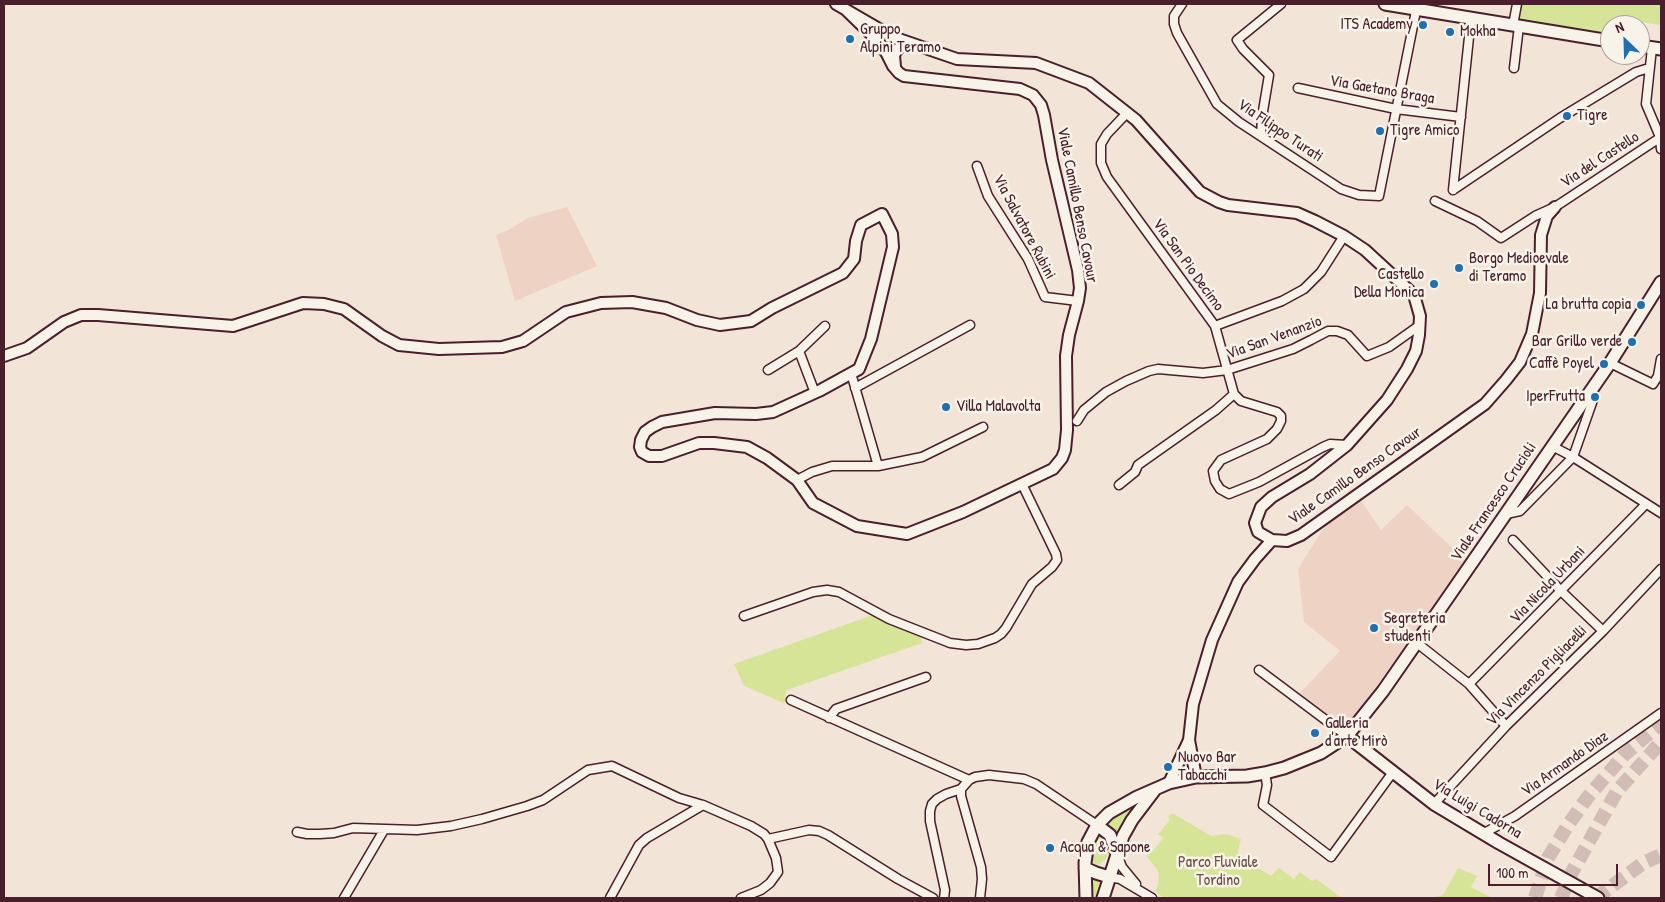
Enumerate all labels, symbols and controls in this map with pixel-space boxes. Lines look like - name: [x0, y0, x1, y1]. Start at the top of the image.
- place label: ITS Academy: [1340, 15, 1413, 35]
- north arrow: [1600, 15, 1650, 65]
- text: N: [1612, 17, 1626, 37]
- marker: ITS Academy: [1417, 19, 1429, 31]
- place label: Gruppo Alpini Teramo: [860, 20, 941, 58]
- place label: Mokha: [1460, 22, 1496, 42]
- marker: Mokha: [1444, 26, 1456, 38]
- marker: Gruppo Alpini Teramo: [844, 33, 856, 45]
- street label: Via Gaetano Braga: [1328, 71, 1436, 109]
- street label: Via Filippo Turati: [1234, 95, 1326, 167]
- place label: Tigre: [1577, 106, 1608, 126]
- marker: Tigre: [1561, 110, 1573, 122]
- place label: Tigre Amico: [1390, 121, 1459, 141]
- marker: Tigre Amico: [1374, 125, 1386, 137]
- street label: Viale Camillo Benso Cavour: [1052, 126, 1102, 284]
- street label: Via del Castello: [1557, 128, 1643, 192]
- street label: Via Salvatore Rubini: [988, 171, 1060, 283]
- street label: Via San Pio Decimo: [1148, 215, 1228, 315]
- place label: Borgo Medioevale di Teramo: [1469, 249, 1569, 287]
- marker: Borgo Medioevale di Teramo: [1453, 262, 1465, 274]
- place label: Castello Della Monica: [1354, 265, 1424, 303]
- marker: Castello Della Monica: [1428, 278, 1440, 290]
- place label: La brutta copia: [1546, 295, 1631, 315]
- marker: La brutta copia: [1635, 299, 1647, 311]
- street label: Via San Venanzio: [1224, 312, 1324, 364]
- place label: Bar Grillo verde: [1532, 332, 1622, 352]
- marker: Bar Grillo verde: [1626, 336, 1638, 348]
- place label: Caffè Poyel: [1529, 354, 1594, 374]
- marker: Caffè Poyel: [1598, 358, 1610, 370]
- place label: IperFrutta: [1526, 387, 1585, 407]
- marker: IperFrutta: [1589, 391, 1601, 403]
- place label: Villa Malavolta: [956, 397, 1041, 417]
- marker: Villa Malavolta: [940, 401, 952, 413]
- street label: Viale Camillo Benso Cavour: [1285, 423, 1425, 529]
- street label: Viale Francesco Crucioli: [1447, 439, 1541, 565]
- street label: Via Nicola Urbani: [1506, 542, 1590, 628]
- place label: Segreteria studenti: [1384, 609, 1445, 647]
- marker: Segreteria studenti: [1368, 622, 1380, 634]
- street label: Via Vincenzo Pigliacelli: [1483, 622, 1591, 730]
- place label: Galleria d'arte Mirò: [1325, 714, 1388, 752]
- marker: Galleria d'arte Mirò: [1309, 727, 1321, 739]
- street label: Via Armando Diaz: [1518, 727, 1612, 801]
- place label: Nuovo Bar Tabacchi: [1178, 748, 1236, 786]
- marker: Nuovo Bar Tabacchi: [1162, 761, 1174, 773]
- street label: Via Luigi Cadorna: [1429, 775, 1525, 843]
- place label: Acqua & Sapone: [1060, 838, 1150, 858]
- marker: Acqua & Sapone: [1044, 842, 1056, 854]
- park label: Parco Fluviale Tordino: [1178, 853, 1258, 891]
- scale bar: [1490, 854, 1620, 886]
- text: 100 m: [1496, 862, 1529, 883]

